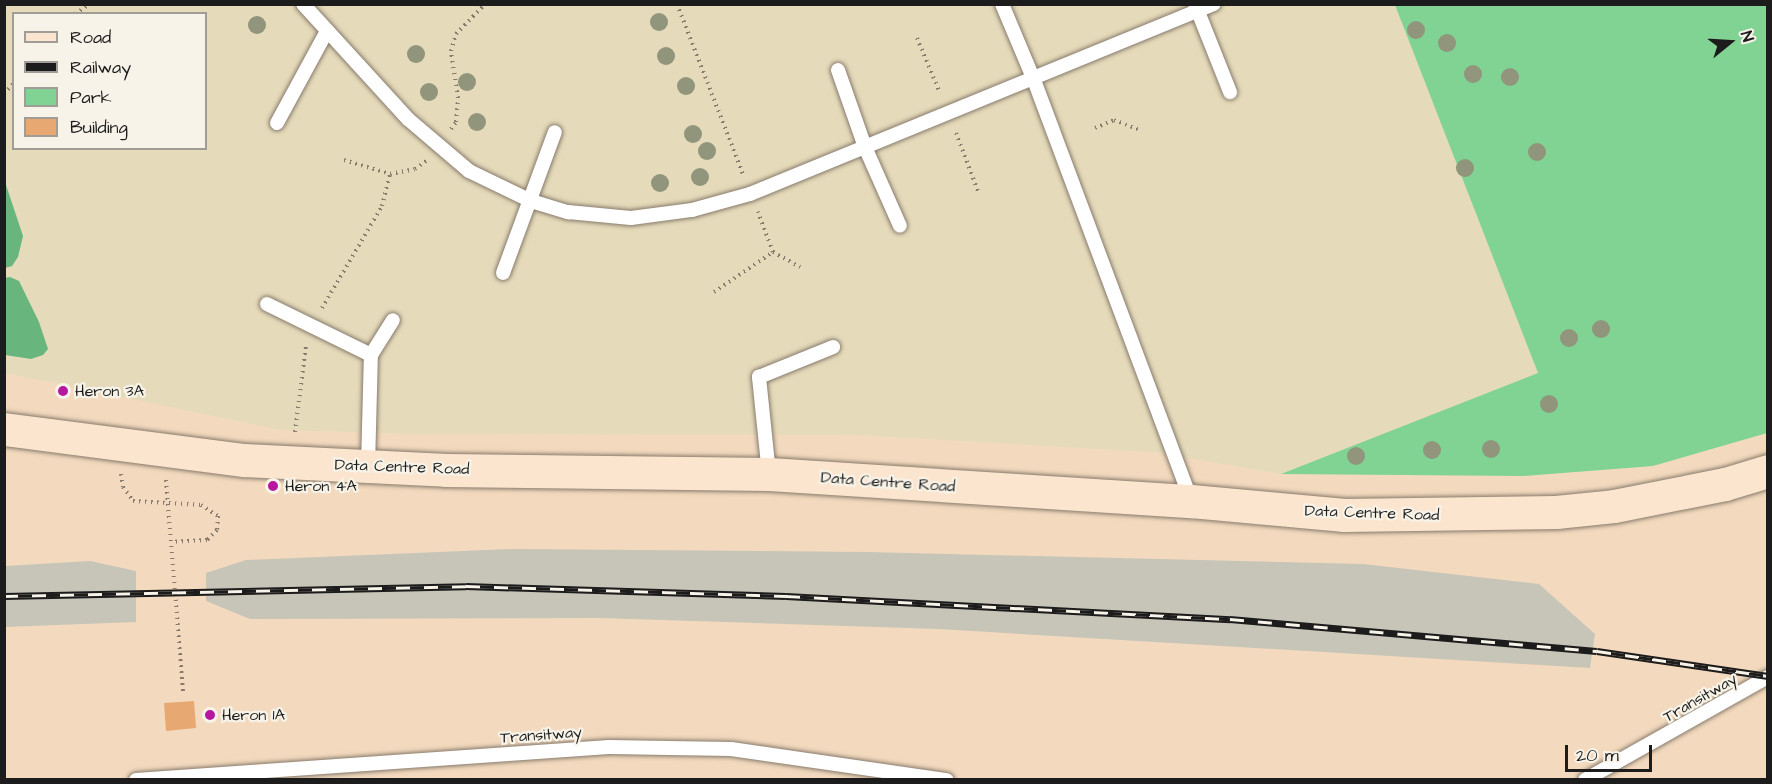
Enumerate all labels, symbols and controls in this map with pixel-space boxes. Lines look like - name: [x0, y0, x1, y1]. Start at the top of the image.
- legend: [12, 12, 207, 150]
- north arrow: [1700, 12, 1760, 72]
- text: Road: [70, 25, 111, 50]
- text: N: [1735, 28, 1759, 45]
- text: Railway: [70, 55, 131, 80]
- text: Park: [70, 85, 112, 110]
- text: Building: [70, 115, 128, 140]
- place label: Heron 3A: [75, 381, 144, 401]
- marker: Heron 3A: [56, 384, 70, 398]
- street label: Data Centre Road: [334, 455, 470, 479]
- street label: Data Centre Road: [820, 468, 956, 496]
- place label: Heron 4A: [285, 476, 357, 496]
- marker: Heron 4A: [266, 479, 280, 493]
- street label: Data Centre Road: [1304, 501, 1440, 525]
- street label: Transitway: [1660, 669, 1740, 727]
- place label: Heron 1A: [222, 705, 285, 725]
- marker: Heron 1A: [203, 708, 217, 722]
- street label: Transitway: [500, 723, 582, 747]
- scale bar: [1568, 733, 1655, 771]
- text: 20 m: [1576, 743, 1619, 768]

